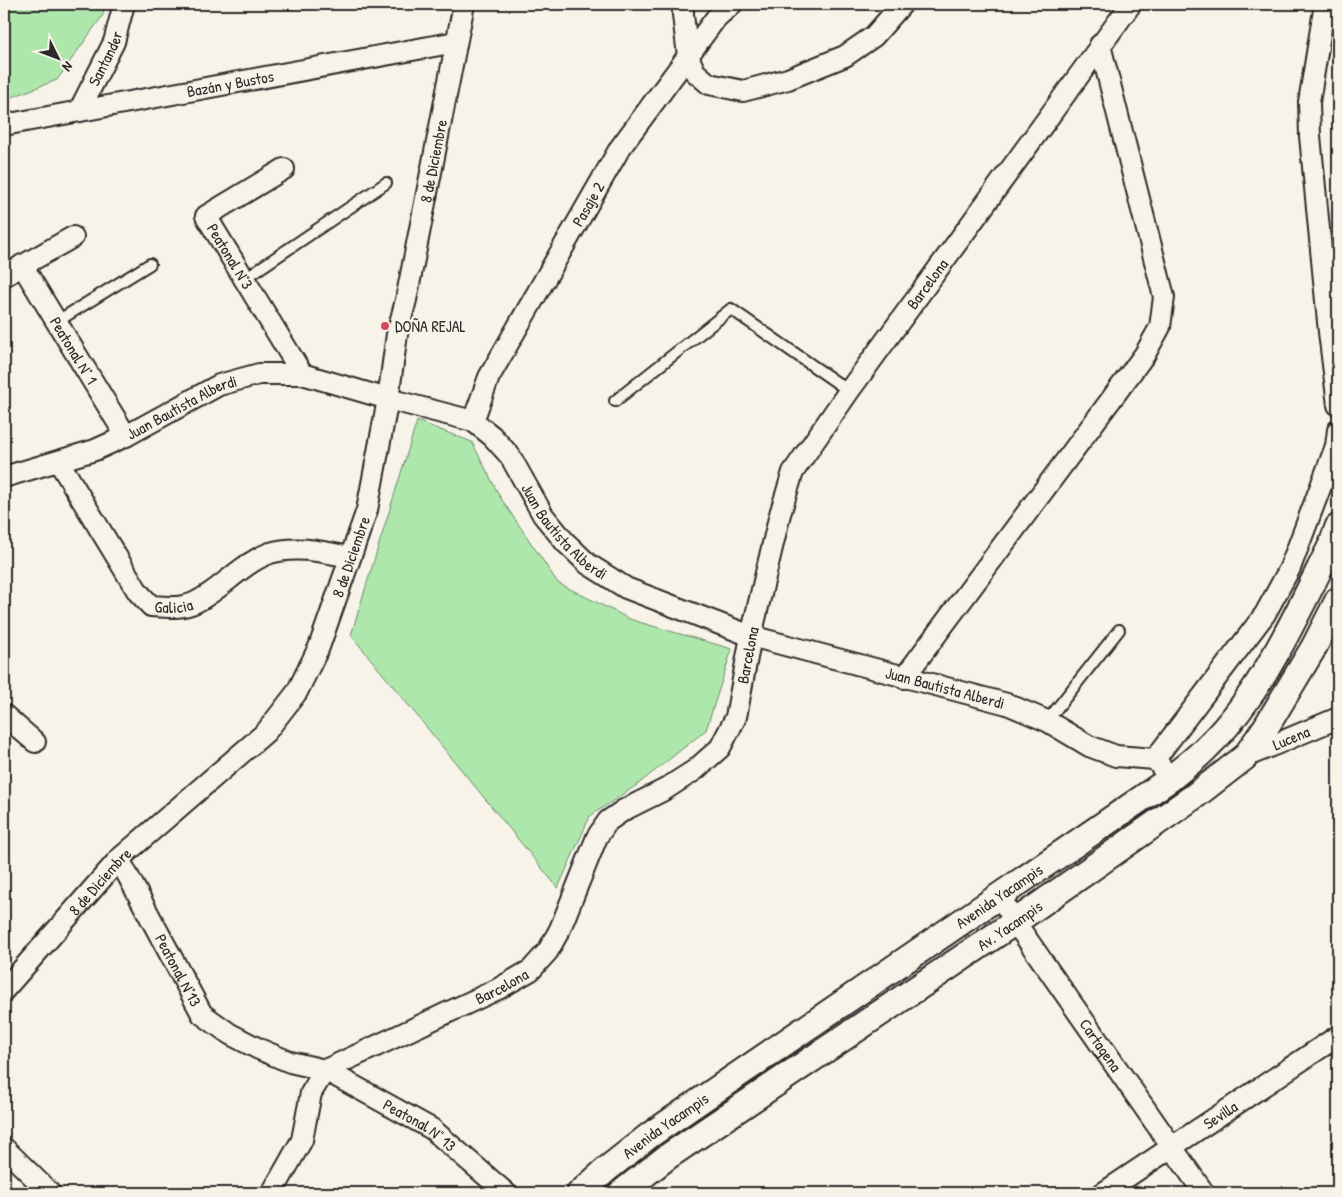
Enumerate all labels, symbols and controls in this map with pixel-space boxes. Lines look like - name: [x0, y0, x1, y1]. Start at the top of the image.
- street label: Santander: [83, 29, 127, 90]
- north arrow: [32, 32, 82, 82]
- text: N: [58, 58, 78, 77]
- street label: Bazán y Bustos: [185, 65, 275, 102]
- street label: 8 de Diciembre: [414, 117, 452, 204]
- street label: Pasaje 2: [566, 177, 610, 230]
- street label: Peatonal N°3: [202, 219, 259, 293]
- street label: Barcelona: [901, 254, 953, 313]
- street label: Peatonal N° 1: [45, 312, 103, 389]
- place label: DOÑA REJAL: [395, 315, 466, 337]
- marker: DOÑA REJAL: [379, 320, 391, 332]
- street label: Juan Bautista Alberdi: [122, 370, 239, 445]
- street label: Juan Bautista Alberdi: [516, 479, 612, 584]
- street label: 8 de Diciembre: [326, 513, 375, 600]
- street label: Galicia: [154, 593, 196, 618]
- street label: Barcelona: [731, 625, 764, 685]
- street label: Juan Bautista Alberdi: [883, 661, 1007, 714]
- street label: Lucena: [1269, 720, 1313, 755]
- street label: 8 de Diciembre: [64, 842, 136, 920]
- street label: Avenida Yacampis: [951, 858, 1047, 934]
- street label: Av. Yacampis: [973, 895, 1047, 956]
- street label: Peatonal N°13: [150, 930, 207, 1010]
- street label: Barcelona: [471, 963, 532, 1009]
- street label: Cartagena: [1075, 1014, 1127, 1076]
- street label: Avenida Yacampis: [618, 1087, 713, 1164]
- street label: Peatonal N° 13: [379, 1093, 461, 1156]
- street label: Sevilla: [1199, 1095, 1242, 1134]

